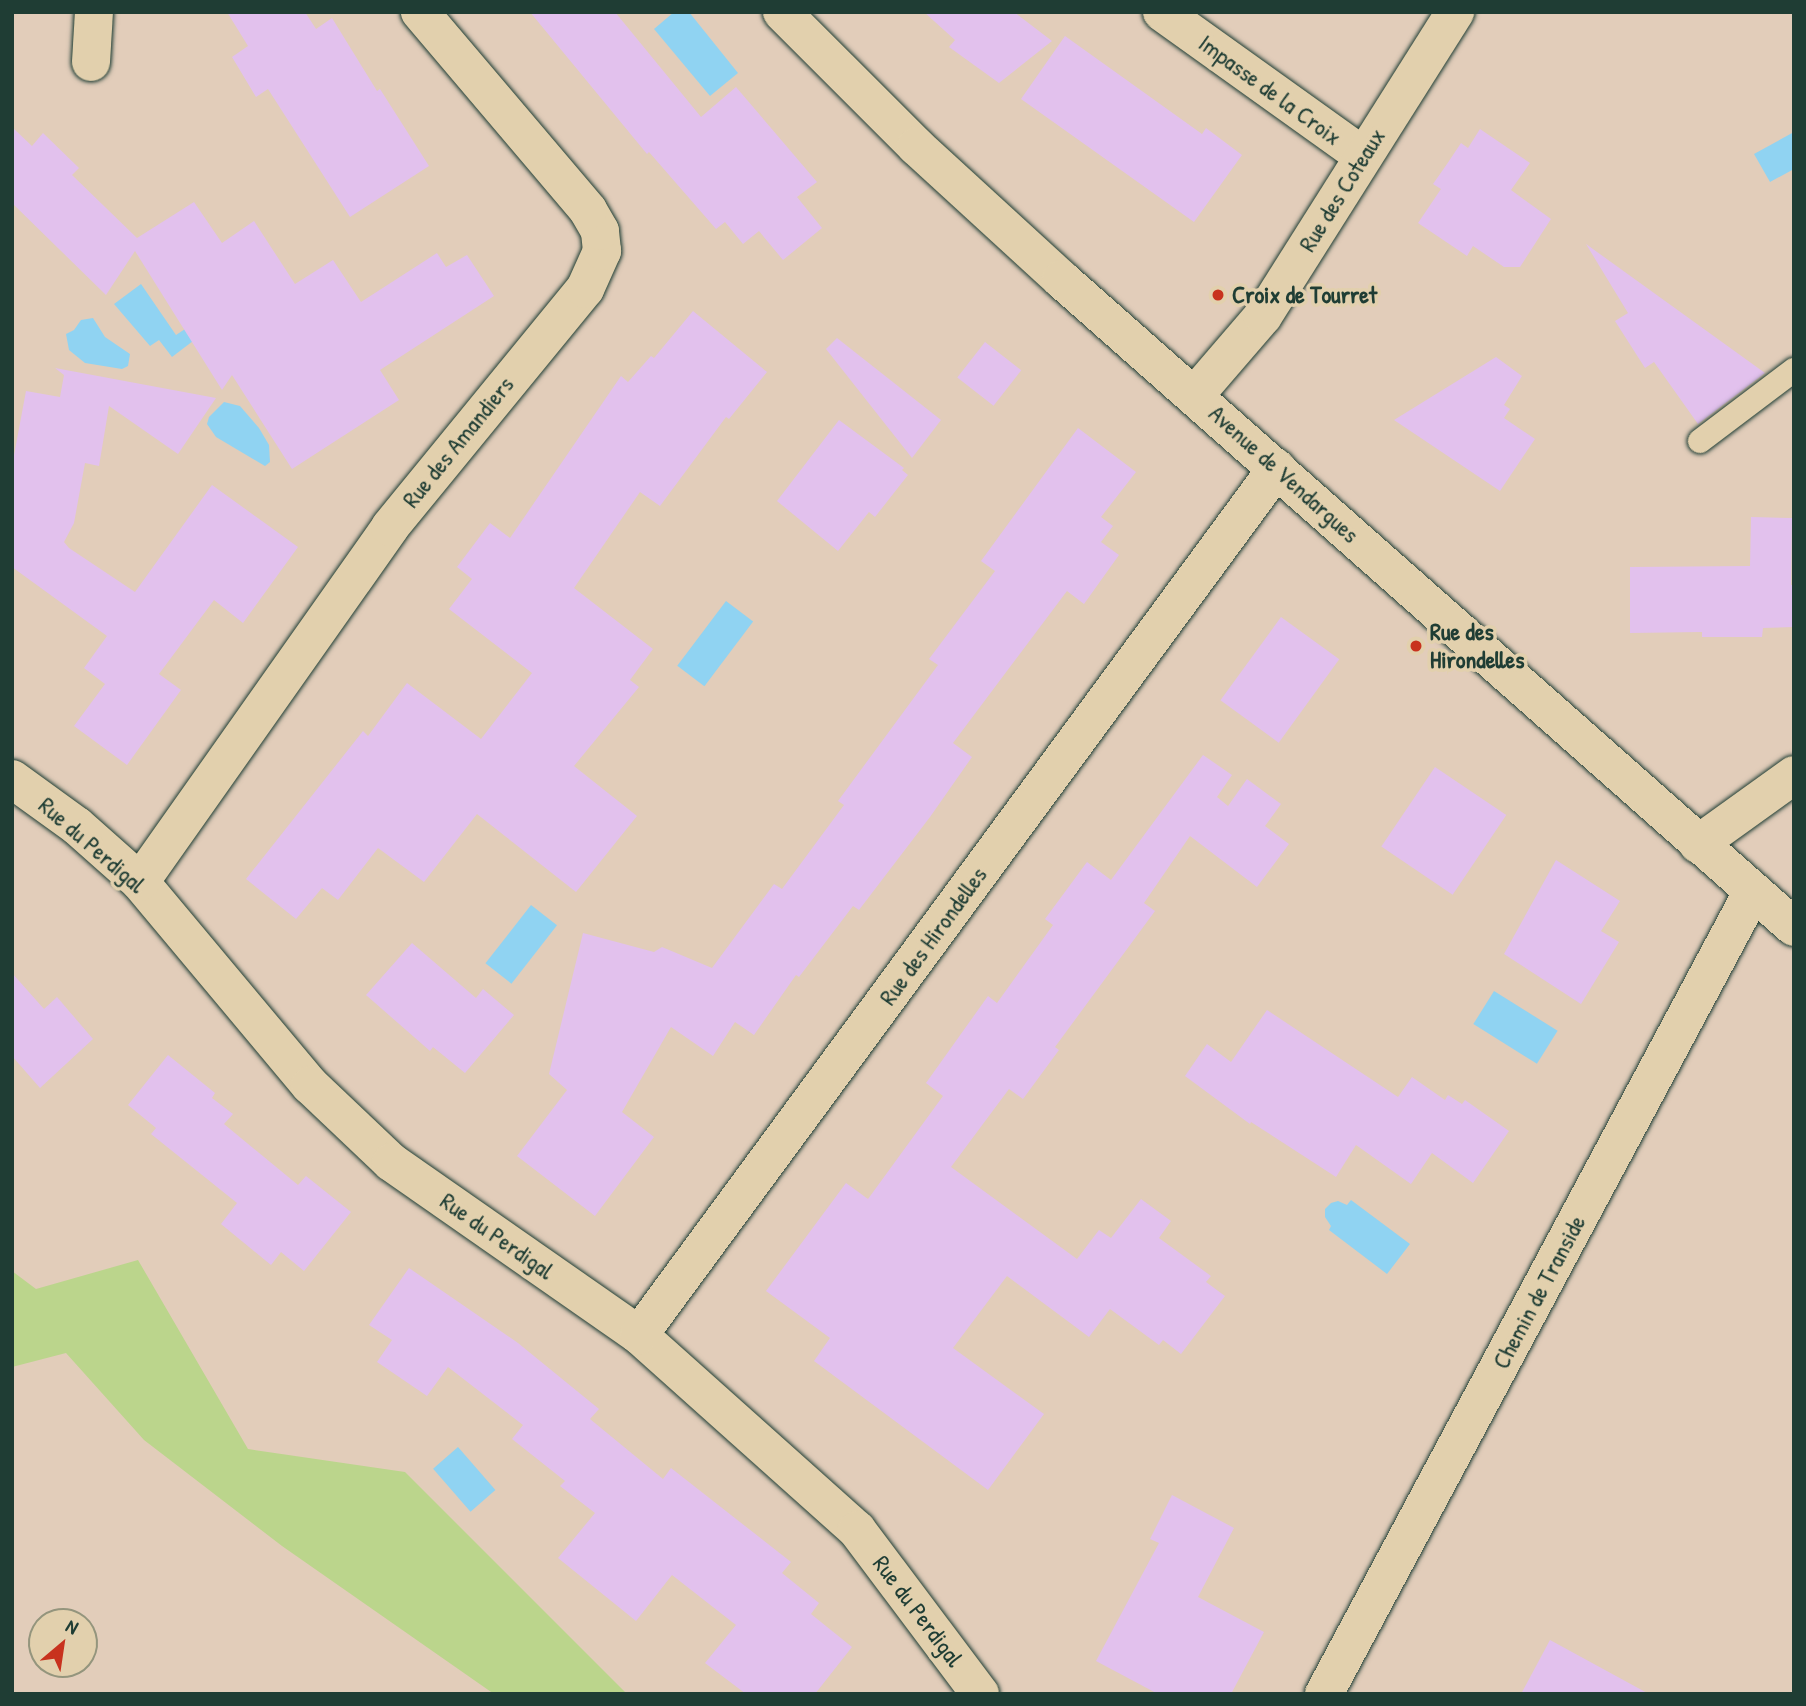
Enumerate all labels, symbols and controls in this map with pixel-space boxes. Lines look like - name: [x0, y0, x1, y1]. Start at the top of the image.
- street label: Impasse de la Croix: [1193, 29, 1347, 151]
- street label: Rue des Coteaux: [1293, 123, 1391, 257]
- place label: Croix de Tourret: [1232, 281, 1377, 309]
- marker: Croix de Tourret: [1210, 287, 1226, 303]
- street label: Rue des Amandiers: [396, 371, 520, 513]
- street label: Avenue de Vendargues: [1203, 399, 1365, 549]
- place label: Rue des Hirondelles: [1430, 618, 1524, 674]
- marker: Rue des Hirondelles: [1408, 638, 1424, 654]
- street label: Rue du Perdigal: [33, 791, 151, 899]
- street label: Rue des Hirondelles: [873, 861, 993, 1011]
- street label: Rue du Perdigal: [435, 1186, 559, 1286]
- street label: Chemin de Transide: [1486, 1210, 1592, 1374]
- street label: Rue du Perdigal: [867, 1550, 969, 1672]
- north arrow: [28, 1608, 98, 1678]
- text: N: [61, 1613, 83, 1640]

